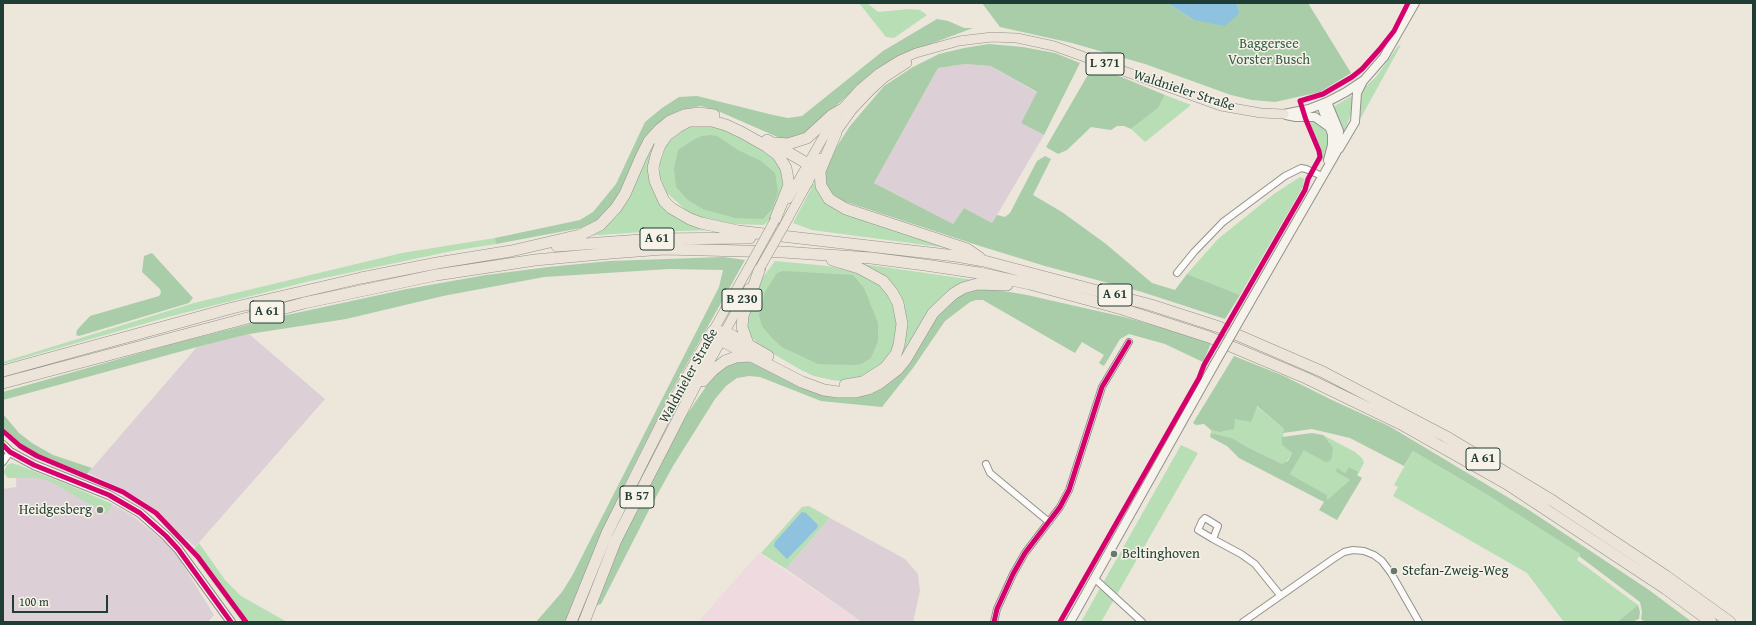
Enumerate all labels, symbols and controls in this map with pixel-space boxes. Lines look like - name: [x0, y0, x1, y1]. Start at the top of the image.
- park label: Baggersee Vorster Busch: [1228, 36, 1310, 68]
- road number: L 371: [1086, 53, 1124, 75]
- street label: Waldnieler Straße: [1131, 67, 1237, 115]
- road number: A 61: [640, 228, 674, 250]
- road number: A 61: [1098, 284, 1132, 306]
- road number: B 230: [722, 289, 762, 311]
- road number: A 61: [250, 301, 284, 323]
- street label: Waldnieler Straße: [656, 326, 722, 426]
- road number: A 61: [1466, 448, 1500, 470]
- road number: B 57: [620, 486, 654, 508]
- place label: Heidgesberg: [19, 502, 92, 518]
- marker: Heidgesberg: [95, 505, 105, 515]
- place label: Beltinghoven: [1122, 546, 1200, 562]
- marker: Beltinghoven: [1109, 549, 1119, 559]
- place label: Stefan-Zweig-Weg: [1402, 563, 1508, 579]
- marker: Stefan-Zweig-Weg: [1389, 566, 1399, 576]
- scale bar: [14, 587, 110, 613]
- text: 100 m: [19, 593, 49, 610]

